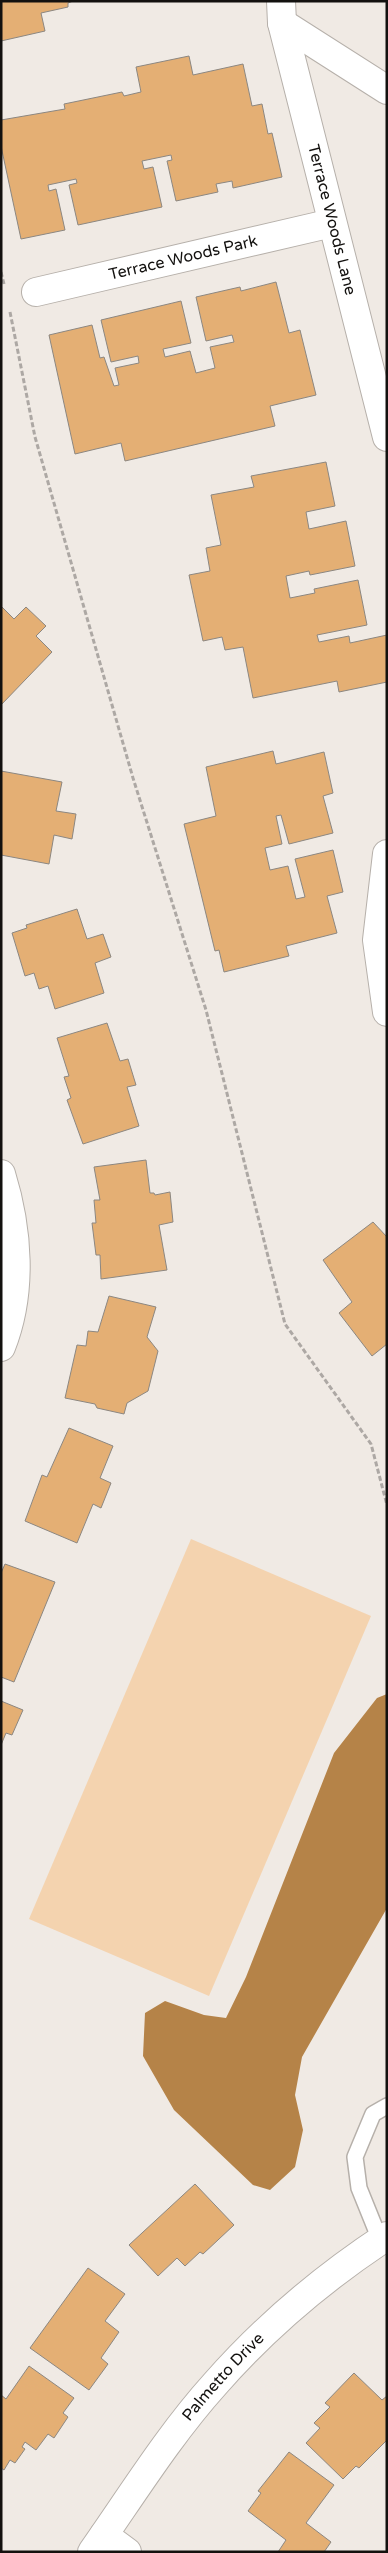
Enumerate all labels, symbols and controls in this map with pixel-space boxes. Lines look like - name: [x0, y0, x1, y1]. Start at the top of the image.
- street label: Terrace Woods Lane: [303, 142, 361, 297]
- street label: Terrace Woods Park: [107, 231, 260, 285]
- street label: Palmetto Drive: [178, 2328, 268, 2425]

